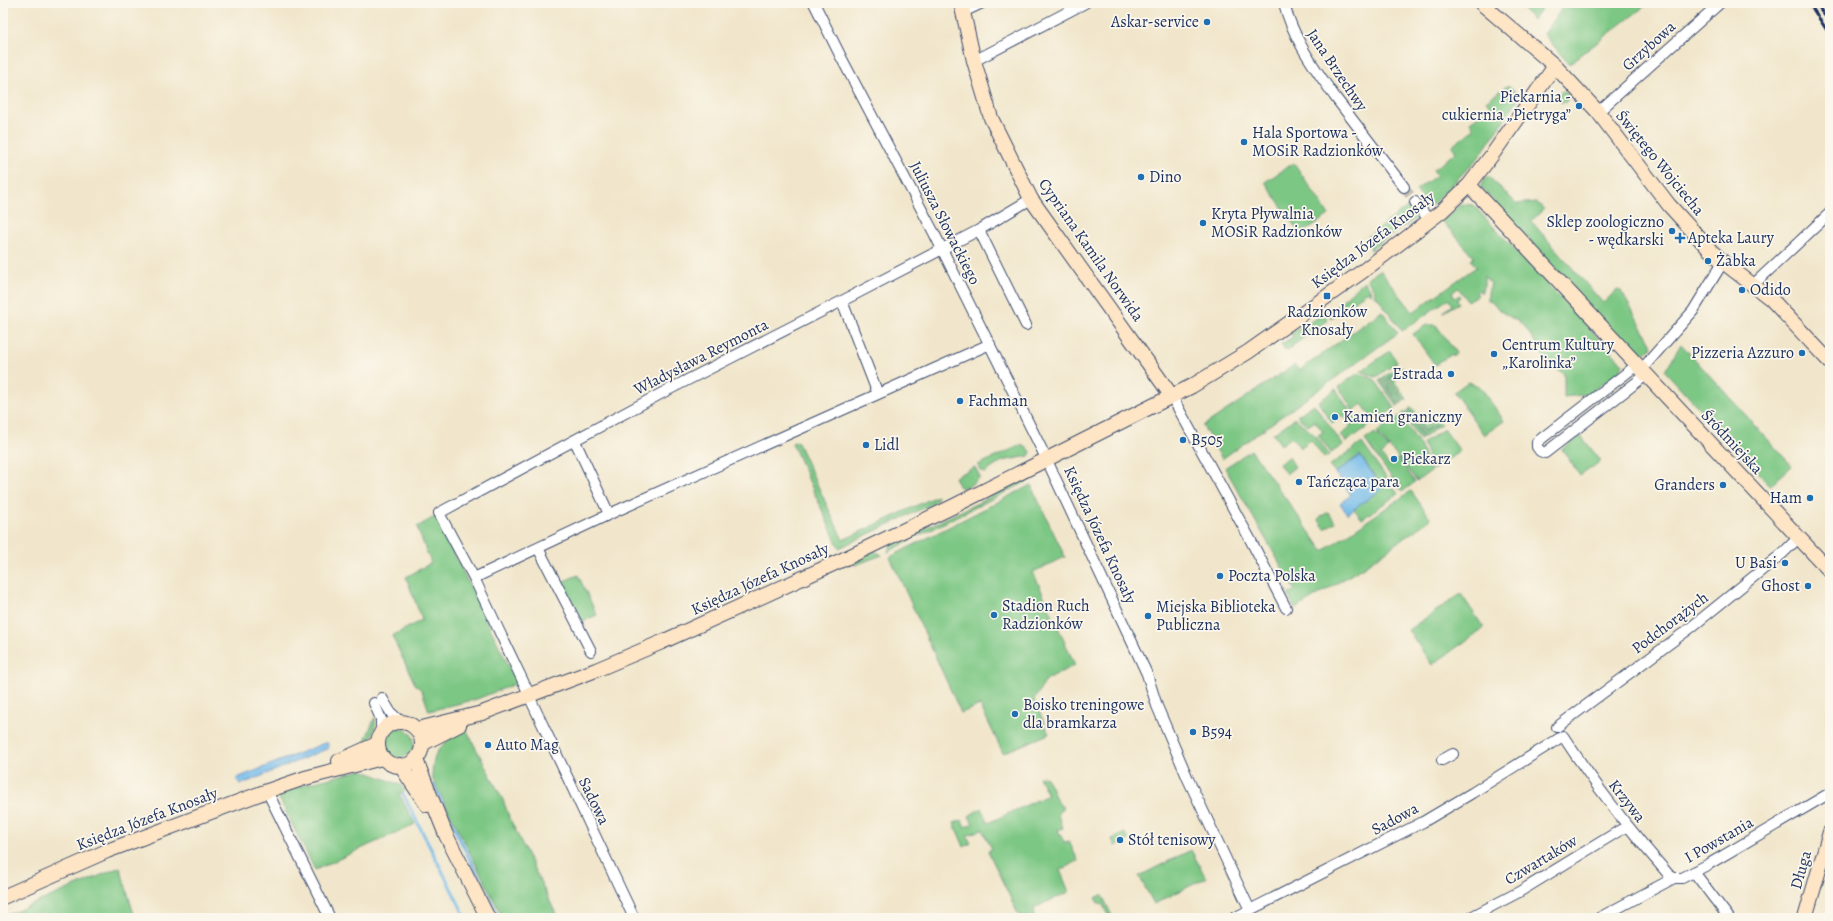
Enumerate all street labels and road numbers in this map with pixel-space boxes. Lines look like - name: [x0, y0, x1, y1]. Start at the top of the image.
- street label: Grzybowa: [1617, 16, 1681, 76]
- street label: Jana Brzechwy: [1301, 24, 1373, 116]
- street label: Świętego Wojciecha: [1611, 106, 1710, 221]
- street label: Juliusza Słowackiego: [904, 157, 986, 289]
- street label: Cypriana Kamila Norwida: [1033, 174, 1149, 326]
- street label: Księdza Józefa Knosały: [1307, 186, 1440, 294]
- street label: Władysława Reymonta: [629, 313, 772, 401]
- street label: Śródmiejska: [1696, 405, 1768, 480]
- street label: Księdza Józefa Knosały: [1058, 463, 1142, 608]
- street label: Księdza Józefa Knosały: [688, 537, 833, 621]
- street label: Podchorążych: [1627, 587, 1713, 659]
- street label: Sadowa: [573, 774, 615, 829]
- street label: Krzywa: [1603, 775, 1651, 828]
- street label: Księdza Józefa Knosały: [73, 782, 222, 856]
- street label: Sadowa: [1368, 797, 1423, 841]
- street label: I Powstania: [1681, 811, 1758, 869]
- street label: Czwartaków: [1501, 829, 1582, 890]
- street label: Długa: [1785, 847, 1817, 892]

